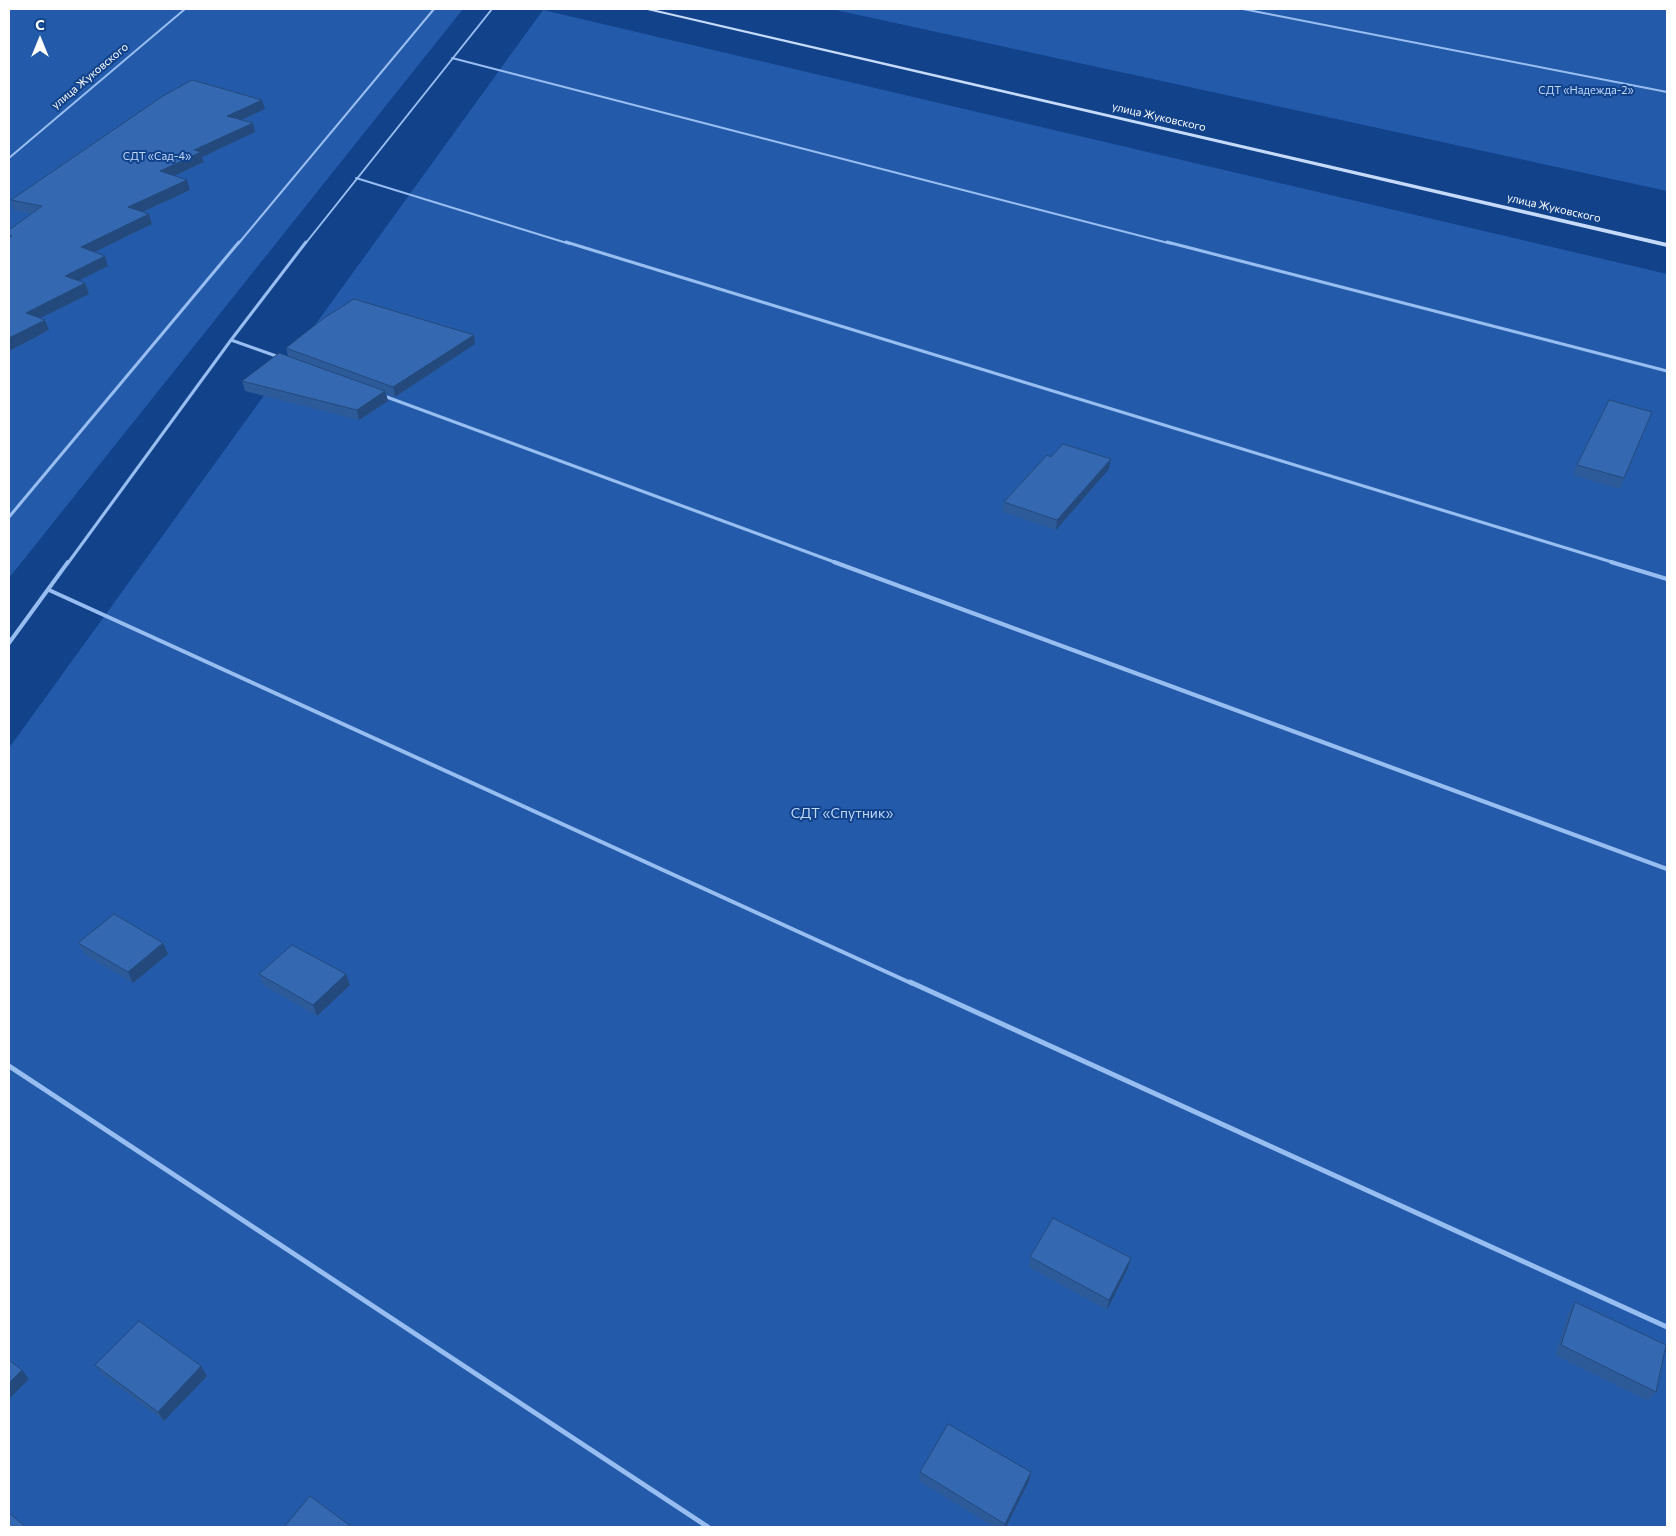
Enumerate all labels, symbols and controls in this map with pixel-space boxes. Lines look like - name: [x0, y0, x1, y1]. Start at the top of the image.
- north arrow: [15, 15, 65, 65]
- text: С: [35, 16, 45, 33]
- street label: улица Жуковского: [49, 40, 131, 112]
- park label: СДТ «Надежда-2»: [1538, 83, 1634, 97]
- street label: улица Жуковского: [1111, 100, 1207, 134]
- park label: СДТ «Сад-4»: [123, 149, 191, 163]
- street label: улица Жуковского: [1506, 191, 1602, 225]
- park label: СДТ «Спутник»: [791, 805, 893, 821]

